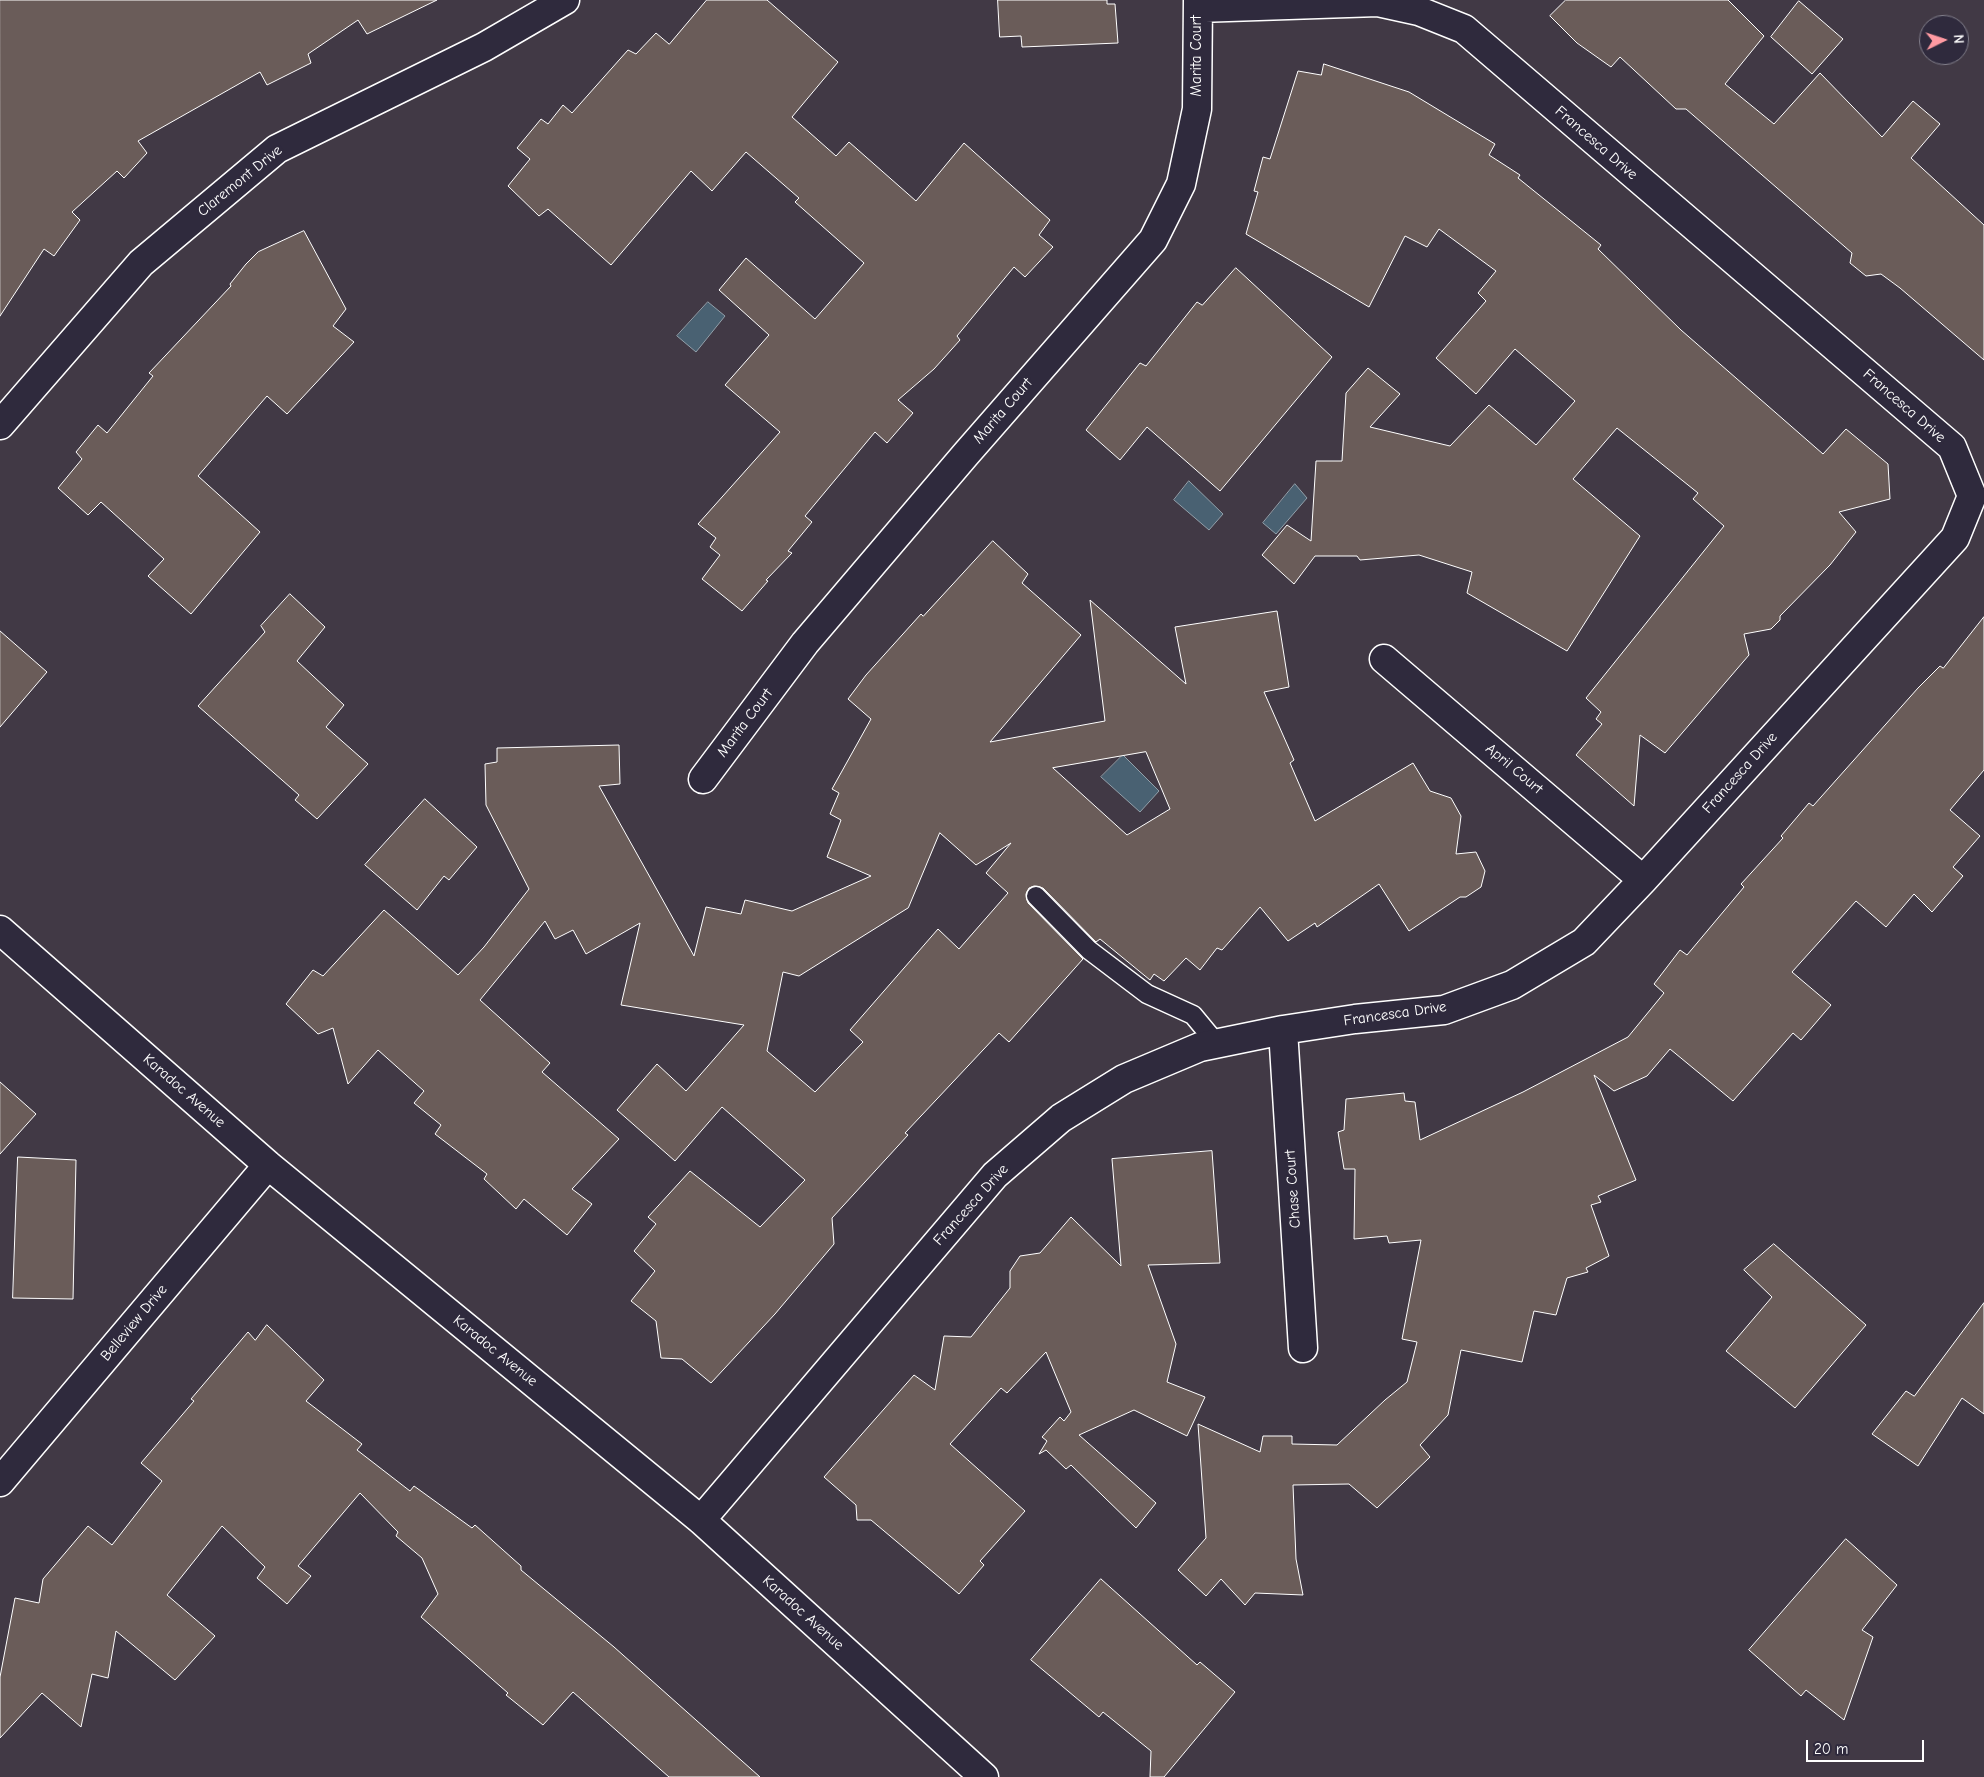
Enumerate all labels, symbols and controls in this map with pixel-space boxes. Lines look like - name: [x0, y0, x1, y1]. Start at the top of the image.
- street label: Marita Court: [1188, 15, 1206, 97]
- north arrow: [1919, 15, 1969, 65]
- text: N: [1950, 34, 1967, 44]
- street label: Francesca Drive: [1551, 102, 1641, 184]
- street label: Claremont Drive: [194, 141, 286, 221]
- street label: Francesca Drive: [1859, 365, 1949, 447]
- street label: Marita Court: [970, 374, 1036, 448]
- street label: Marita Court: [713, 685, 777, 761]
- street label: Francesca Drive: [1699, 728, 1781, 818]
- street label: April Court: [1482, 740, 1546, 798]
- street label: Francesca Drive: [1342, 998, 1448, 1030]
- street label: Karadoc Avenue: [139, 1050, 229, 1132]
- street label: Chase Court: [1281, 1149, 1305, 1229]
- street label: Francesca Drive: [930, 1160, 1012, 1250]
- street label: Belleview Drive: [97, 1281, 171, 1365]
- street label: Karadoc Avenue: [449, 1311, 541, 1391]
- street label: Karadoc Avenue: [759, 1572, 847, 1654]
- scale bar: [1809, 1730, 1926, 1762]
- text: 20 m: [1814, 1740, 1848, 1758]

